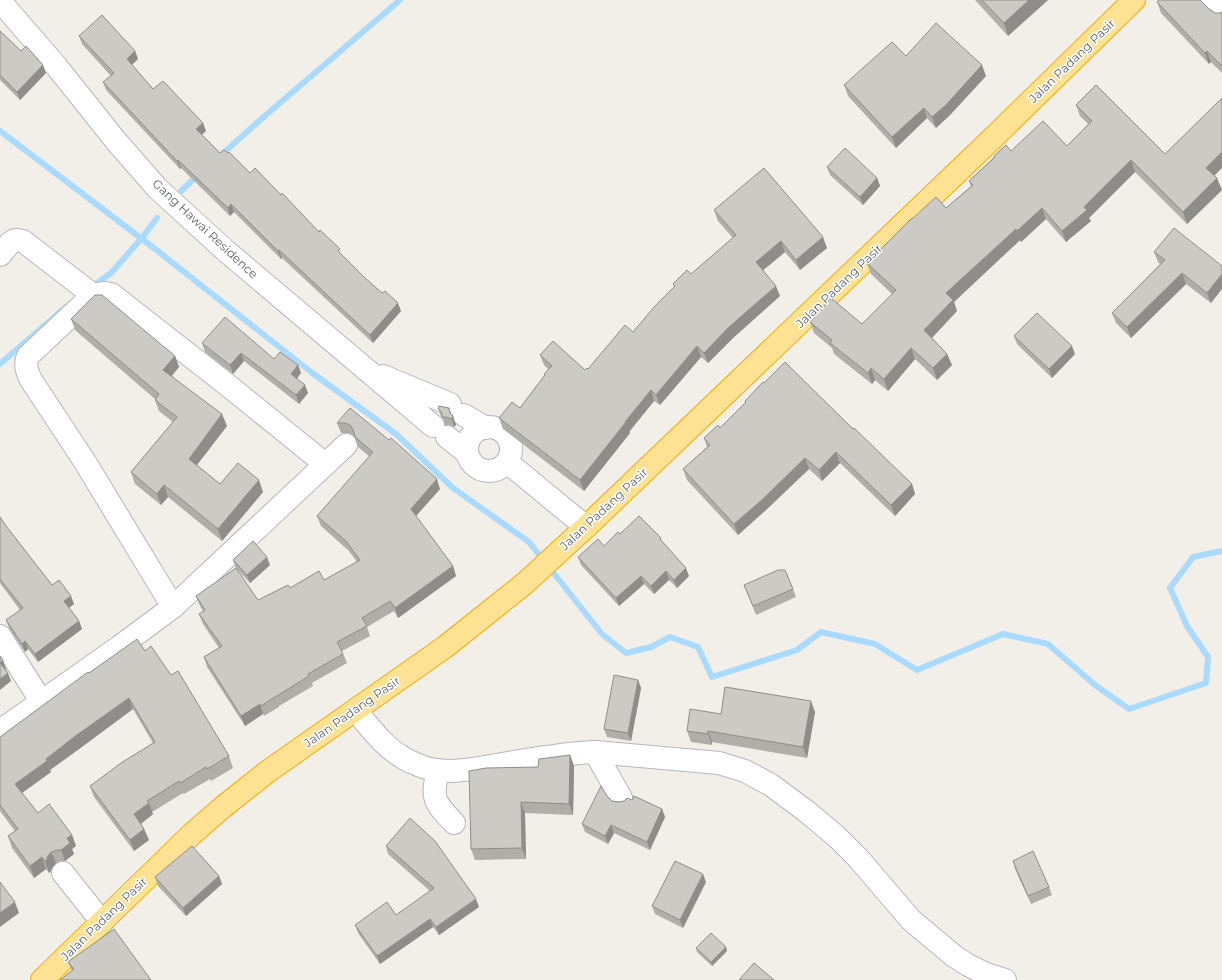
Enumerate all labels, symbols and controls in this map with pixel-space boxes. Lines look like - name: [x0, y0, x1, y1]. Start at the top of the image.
- street label: Jalan Padang Pasir: [1025, 15, 1118, 106]
- street label: Gang Hawai Residence: [149, 176, 261, 281]
- street label: Jalan Padang Pasir: [792, 240, 885, 331]
- street label: Jalan Padang Pasir: [556, 464, 651, 554]
- street label: Jalan Padang Pasir: [300, 673, 403, 751]
- street label: Jalan Padang Pasir: [57, 873, 150, 964]

